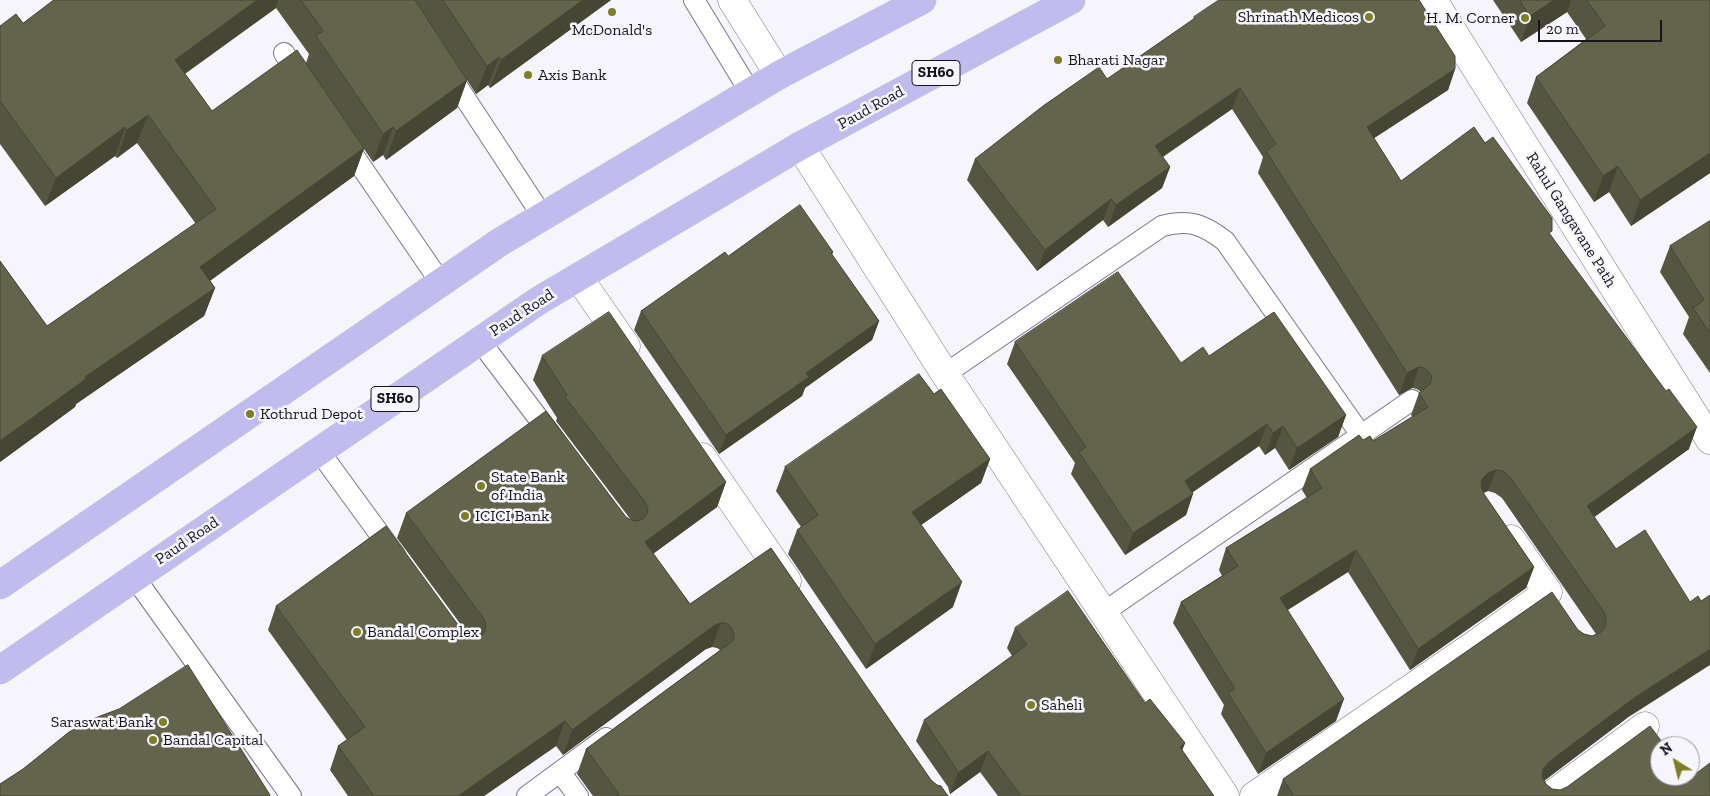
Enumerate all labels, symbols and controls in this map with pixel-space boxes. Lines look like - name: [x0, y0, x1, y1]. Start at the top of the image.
- marker: McDonald's: [606, 6, 618, 18]
- place label: Shrinath Medicos: [1238, 7, 1359, 27]
- place label: H. M. Corner: [1426, 8, 1515, 28]
- scale bar: [1540, 10, 1664, 42]
- marker: Shrinath Medicos: [1363, 11, 1375, 23]
- marker: H. M. Corner: [1519, 12, 1531, 24]
- place label: McDonald's: [572, 20, 652, 40]
- text: 20 m: [1546, 20, 1579, 38]
- place label: Bharati Nagar: [1068, 50, 1165, 70]
- marker: Bharati Nagar: [1052, 54, 1064, 66]
- road number: SH60: [912, 60, 960, 86]
- place label: Axis Bank: [538, 65, 607, 85]
- marker: Axis Bank: [522, 69, 534, 81]
- street label: Paud Road: [835, 82, 907, 134]
- street label: Rahul Gangavane Path: [1522, 149, 1620, 291]
- street label: Paud Road: [486, 285, 558, 341]
- road number: SH60: [371, 386, 419, 412]
- place label: Kothrud Depot: [260, 404, 363, 424]
- marker: Kothrud Depot: [244, 408, 256, 420]
- place label: State Bank of India: [491, 467, 565, 505]
- marker: State Bank of India: [475, 480, 487, 492]
- place label: ICICI Bank: [475, 506, 549, 526]
- marker: ICICI Bank: [459, 510, 471, 522]
- street label: Paud Road: [152, 513, 222, 569]
- place label: Bandal Complex: [367, 622, 479, 642]
- marker: Bandal Complex: [351, 626, 363, 638]
- place label: Saheli: [1041, 695, 1082, 715]
- marker: Saheli: [1025, 699, 1037, 711]
- place label: Saraswat Bank: [51, 712, 153, 732]
- marker: Saraswat Bank: [157, 716, 169, 728]
- place label: Bandal Capital: [163, 730, 263, 750]
- marker: Bandal Capital: [147, 734, 159, 746]
- north arrow: [1650, 736, 1700, 786]
- text: N: [1657, 739, 1676, 759]

